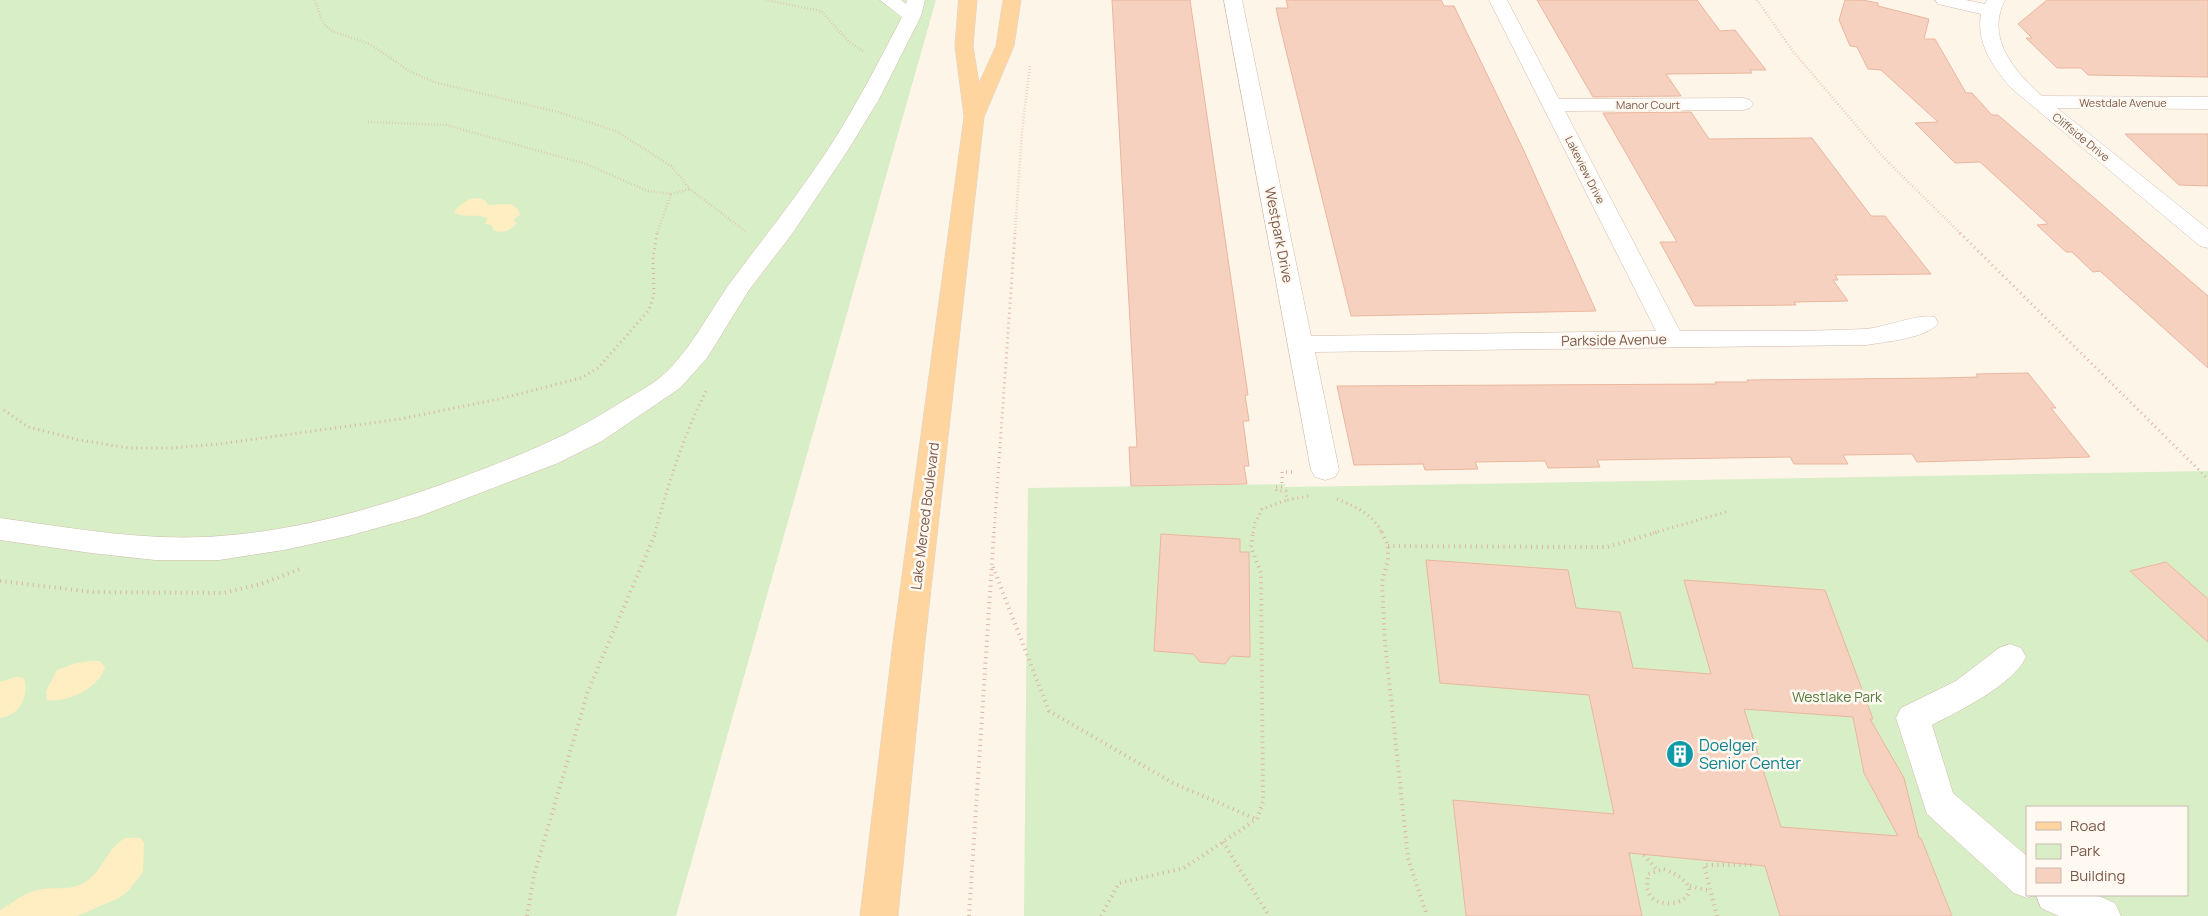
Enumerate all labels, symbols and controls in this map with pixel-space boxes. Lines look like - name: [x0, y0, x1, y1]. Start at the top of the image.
- street label: Westdale Avenue: [2079, 95, 2167, 110]
- street label: Manor Court: [1616, 97, 1680, 112]
- street label: Cliffside Drive: [2050, 109, 2113, 165]
- street label: Lakeview Drive: [1562, 133, 1609, 207]
- street label: Westpark Drive: [1261, 185, 1298, 284]
- street label: Parkside Avenue: [1561, 329, 1667, 350]
- street label: Lake Merced Boulevard: [906, 441, 943, 591]
- park label: Westlake Park: [1792, 687, 1883, 706]
- place label: Doelger Senior Center: [1699, 734, 1801, 774]
- building icon: Doelger Senior Center: [1665, 739, 1695, 769]
- legend: [2026, 806, 2188, 896]
- text: Road: [2070, 815, 2106, 836]
- text: Park: [2070, 840, 2100, 861]
- text: Building: [2070, 865, 2125, 886]

